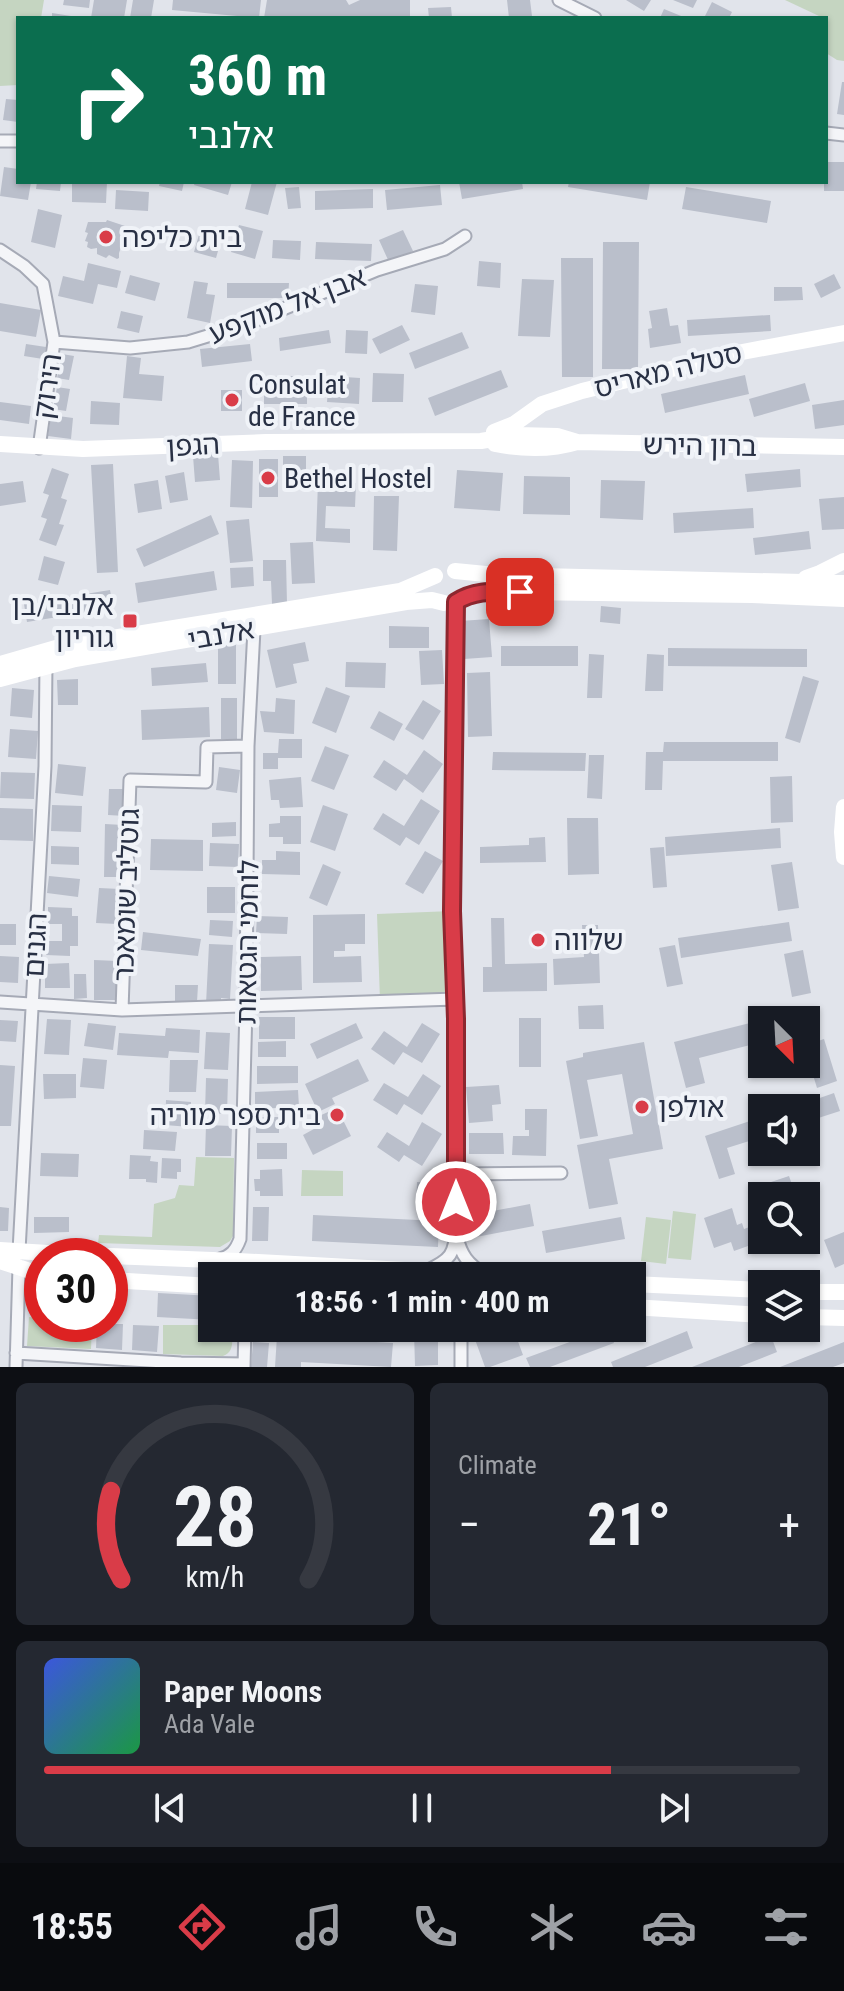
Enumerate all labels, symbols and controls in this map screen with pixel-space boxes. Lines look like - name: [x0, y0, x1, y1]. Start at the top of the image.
- text: 360 m: [188, 43, 327, 109]
- icon: right: [56, 48, 160, 152]
- text: אלנבי: [188, 115, 274, 157]
- place label: בית כליפה: [122, 221, 242, 254]
- marker: בית כליפה: [97, 228, 115, 246]
- street label: אבן אל מוקפע: [204, 260, 370, 351]
- street label: סטלה מאריס: [591, 336, 745, 405]
- street label: הירוק: [27, 351, 68, 421]
- place label: Consulat de France: [248, 368, 356, 433]
- marker: Consulat de France: [223, 391, 241, 409]
- street label: הגפן: [166, 428, 221, 463]
- street label: ברון הירש: [643, 428, 757, 463]
- place label: Bethel Hostel: [284, 462, 432, 495]
- marker: Bethel Hostel: [259, 469, 277, 487]
- pin: [486, 558, 554, 626]
- icon: arrive: [498, 570, 542, 614]
- place label: אלנבי/בן גוריון: [11, 589, 114, 654]
- marker: אלנבי/בן גוריון: [121, 612, 139, 630]
- street label: אלנבי: [185, 612, 257, 657]
- street label: גוטליב שומאכר: [107, 808, 146, 982]
- street label: לוחמי הגטאות: [230, 859, 265, 1025]
- street label: הגנים: [17, 912, 54, 978]
- place label: שלווה: [554, 924, 623, 957]
- marker: שלווה: [529, 931, 547, 949]
- north arrow: [748, 1006, 820, 1078]
- map controls: [748, 1006, 820, 1342]
- place label: אולפן: [658, 1091, 724, 1124]
- button: sound: [748, 1094, 820, 1166]
- marker: אולפן: [633, 1098, 651, 1116]
- place label: בית ספר מוריה: [150, 1099, 321, 1132]
- marker: בית ספר מוריה: [328, 1106, 346, 1124]
- position arrow: [414, 1160, 498, 1244]
- button: search: [748, 1182, 820, 1254]
- speed limit sign: 30: [24, 1238, 128, 1342]
- button: layers: [748, 1270, 820, 1342]
- text: 18:56 · 1 min · 400 m: [295, 1284, 549, 1319]
- text: Climate: [458, 1450, 537, 1480]
- text: 28: [173, 1469, 257, 1566]
- text: 21°: [587, 1489, 671, 1560]
- text: −: [458, 1499, 480, 1551]
- text: +: [778, 1499, 800, 1551]
- text: km/h: [186, 1560, 244, 1594]
- text: Paper Moons: [164, 1674, 322, 1709]
- text: Ada Vale: [164, 1709, 255, 1739]
- icon: previous: [148, 1786, 192, 1830]
- icon: pause: [400, 1786, 444, 1830]
- icon: next: [652, 1786, 696, 1830]
- icon: directions: [174, 1899, 230, 1955]
- icon: music: [291, 1899, 347, 1955]
- icon: phone: [407, 1899, 463, 1955]
- icon: climate: [524, 1899, 580, 1955]
- icon: car: [641, 1899, 697, 1955]
- icon: filters: [758, 1899, 814, 1955]
- text: 18:55: [30, 1906, 113, 1948]

